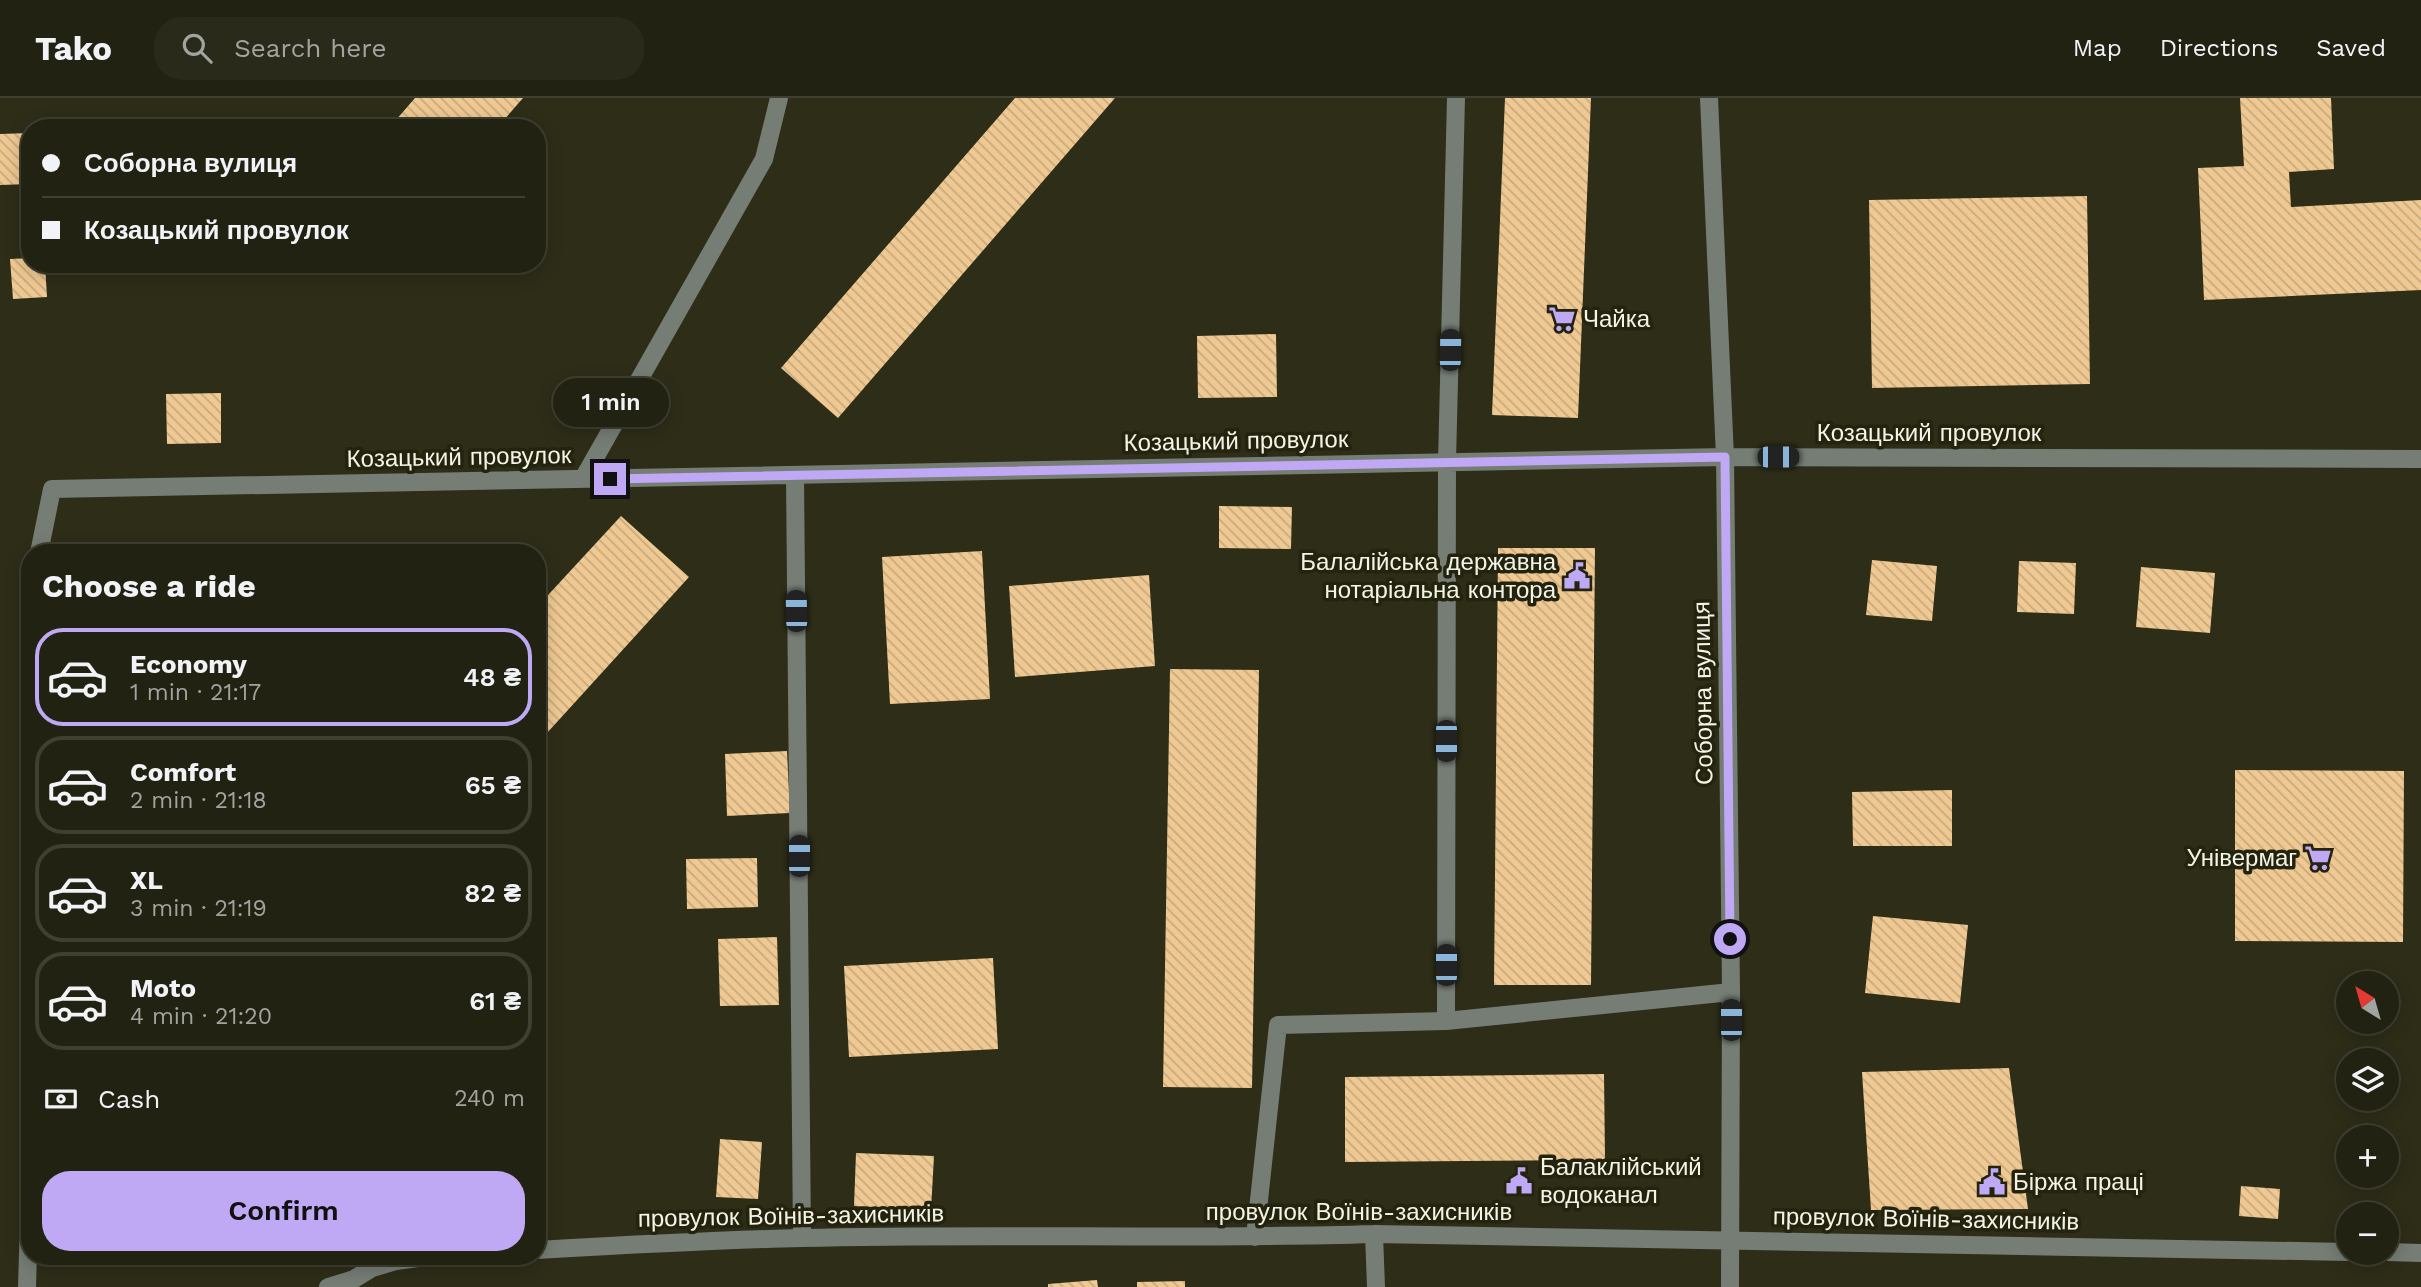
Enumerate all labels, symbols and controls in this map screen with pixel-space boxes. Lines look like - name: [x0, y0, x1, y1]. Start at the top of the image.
- search box: [154, 17, 644, 80]
- text: Tako: [35, 29, 112, 68]
- icon: search: [178, 29, 216, 67]
- text: Search here: [234, 33, 387, 63]
- text: Map: [2073, 34, 2122, 62]
- text: Directions: [2160, 34, 2278, 62]
- text: Saved: [2316, 34, 2386, 62]
- text: Соборна вулиця: [84, 148, 297, 178]
- text: Козацький провулок: [84, 215, 349, 245]
- supermarket icon: Чайка: [1547, 304, 1577, 334]
- place label: Чайка: [1583, 305, 1651, 333]
- car: [1440, 329, 1461, 371]
- callout: 1 min: [552, 378, 668, 426]
- text: 1 min: [581, 389, 641, 416]
- street label: Козацький провулок: [1817, 419, 2042, 447]
- street label: Козацький провулок: [1123, 425, 1349, 457]
- street label: Козацький провулок: [346, 441, 572, 473]
- car: [1758, 447, 1800, 468]
- route end: [594, 463, 626, 495]
- place label: Балалійська державна нотаріальна контора: [1300, 548, 1557, 604]
- public building icon: Балалійська державна нотаріальна контора: [1562, 561, 1592, 591]
- text: Choose a ride: [42, 567, 256, 605]
- car: [786, 590, 807, 632]
- street label: Соборна вулиця: [1687, 601, 1719, 785]
- icon: car: [46, 646, 109, 709]
- text: Economy: [130, 649, 247, 679]
- text: 48 ₴: [463, 662, 521, 692]
- text: 1 min · 21:17: [130, 679, 261, 706]
- car: [1436, 720, 1457, 762]
- icon: car: [46, 754, 109, 817]
- text: Comfort: [130, 757, 236, 787]
- text: 65 ₴: [465, 770, 521, 800]
- text: 2 min · 21:18: [130, 787, 267, 814]
- car: [789, 835, 810, 877]
- supermarket icon: Універмаг: [2303, 843, 2333, 873]
- place label: Універмаг: [2186, 844, 2297, 872]
- icon: car: [46, 862, 109, 925]
- text: XL: [130, 865, 163, 895]
- text: 82 ₴: [464, 878, 521, 908]
- text: 3 min · 21:19: [130, 895, 267, 922]
- route start: [1714, 923, 1746, 955]
- car: [1436, 944, 1457, 986]
- icon: car: [46, 970, 109, 1033]
- north arrow: [2336, 971, 2399, 1034]
- map controls: [2336, 971, 2399, 1265]
- text: Moto: [130, 973, 196, 1003]
- text: 61 ₴: [469, 986, 521, 1016]
- car: [1721, 999, 1742, 1041]
- text: 4 min · 21:20: [130, 1003, 272, 1030]
- button: layers: [2336, 1048, 2399, 1111]
- icon: cash: [42, 1080, 80, 1118]
- text: Cash: [98, 1084, 160, 1114]
- text: 240 m: [454, 1085, 525, 1112]
- button: +: [2336, 1125, 2399, 1188]
- place label: Балаклійський водоканал: [1540, 1153, 1702, 1209]
- public building icon: Балаклійський водоканал: [1504, 1166, 1534, 1196]
- public building icon: Біржа праці: [1977, 1167, 2007, 1197]
- place label: Біржа праці: [2013, 1168, 2144, 1196]
- button: Confirm: [42, 1171, 525, 1251]
- street label: провулок Воїнів-захисників: [1206, 1198, 1512, 1226]
- street label: провулок Воїнів-захисників: [638, 1199, 944, 1233]
- street label: провулок Воїнів-захисників: [1773, 1202, 2079, 1236]
- button: −: [2336, 1202, 2399, 1265]

